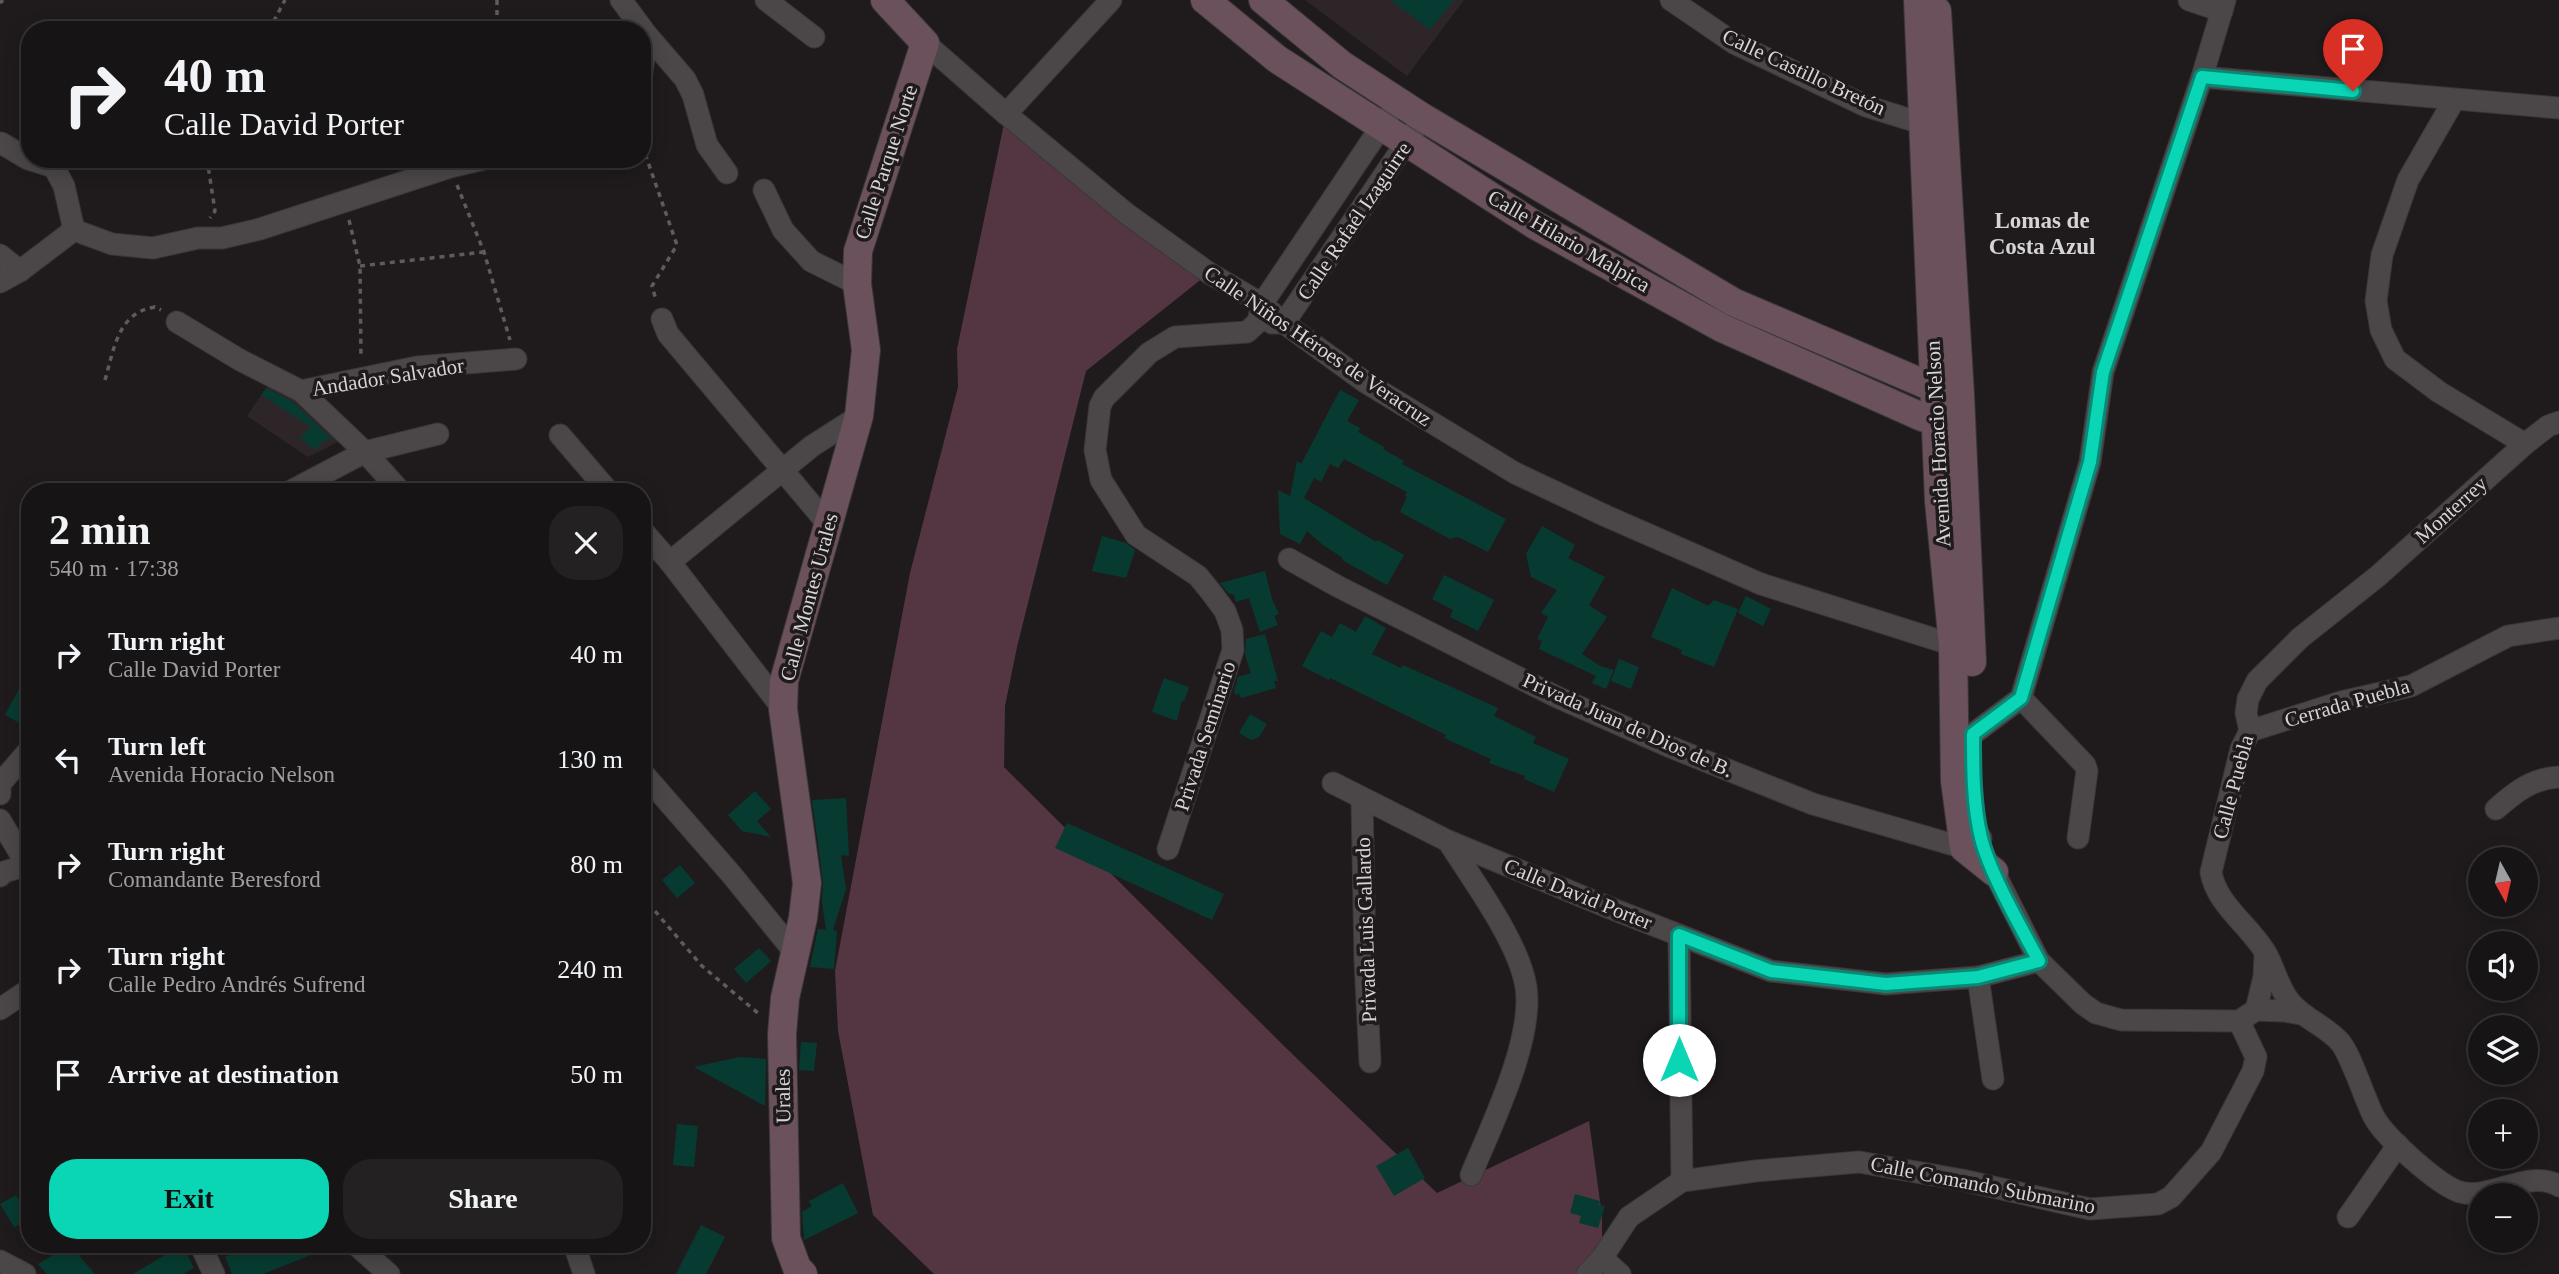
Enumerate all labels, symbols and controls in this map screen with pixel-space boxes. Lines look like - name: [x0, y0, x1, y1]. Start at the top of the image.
- pin: [2323, 19, 2383, 91]
- street label: Calle Castillo Bretón: [1719, 24, 1890, 121]
- icon: arrive: [2334, 30, 2372, 68]
- text: 40 m: [164, 48, 266, 103]
- icon: right: [49, 49, 140, 140]
- street label: Calle Parque Norte: [850, 82, 922, 242]
- text: Calle David Porter: [164, 106, 404, 142]
- street label: Calle Rafaél Izaguirre: [1292, 137, 1416, 305]
- street label: Calle Hilario Malpica: [1484, 185, 1655, 298]
- district label: Lomas de Costa Azul: [1989, 208, 2095, 259]
- street label: Calle Niños Héroes de Veracruz: [1200, 261, 1436, 431]
- street label: Avenida Horacio Nelson: [1921, 339, 1955, 548]
- street label: Andador Salvador: [310, 353, 466, 401]
- street label: Monterrey: [2410, 471, 2492, 549]
- button: close: [549, 506, 623, 580]
- text: 2 min: [49, 507, 151, 553]
- street label: Calle Montes Urales: [775, 511, 843, 683]
- text: 540 m · 17:38: [49, 556, 179, 581]
- text: Turn right: [108, 627, 225, 656]
- icon: right: [49, 636, 87, 674]
- text: 40 m: [570, 640, 623, 669]
- text: Calle David Porter: [108, 657, 280, 682]
- street label: Privada Seminario: [1170, 658, 1240, 814]
- street label: Privada Juan de Dios de B.: [1519, 668, 1737, 782]
- street label: Cerrada Puebla: [2282, 674, 2413, 732]
- text: Turn left: [108, 732, 206, 761]
- street label: Calle Puebla: [2208, 732, 2259, 842]
- icon: left: [49, 741, 87, 779]
- text: 130 m: [557, 745, 623, 774]
- text: Avenida Horacio Nelson: [108, 762, 335, 787]
- text: Turn right: [108, 837, 225, 866]
- street label: Privada Luis Gallardo: [1351, 837, 1381, 1023]
- icon: right: [49, 846, 87, 884]
- north arrow: [2468, 847, 2538, 917]
- map controls: [2468, 847, 2538, 1253]
- text: 80 m: [570, 850, 623, 879]
- street label: Calle David Porter: [1501, 853, 1655, 935]
- text: Comandante Beresford: [108, 867, 321, 892]
- button: sound: [2468, 931, 2538, 1001]
- text: Turn right: [108, 942, 225, 971]
- icon: right: [49, 951, 87, 989]
- text: 240 m: [557, 955, 623, 984]
- text: Calle Pedro Andrés Sufrend: [108, 972, 365, 997]
- button: layers: [2468, 1015, 2538, 1085]
- position arrow: [1642, 1023, 1716, 1097]
- icon: arrive: [49, 1056, 87, 1094]
- text: Arrive at destination: [108, 1060, 339, 1089]
- text: 50 m: [570, 1060, 623, 1089]
- street label: Urales: [771, 1068, 795, 1124]
- button: +: [2468, 1099, 2538, 1169]
- street label: Calle Comando Submarino: [1868, 1151, 2098, 1219]
- button: Exit: [49, 1159, 329, 1239]
- button: Share: [343, 1159, 623, 1239]
- button: −: [2468, 1183, 2538, 1253]

